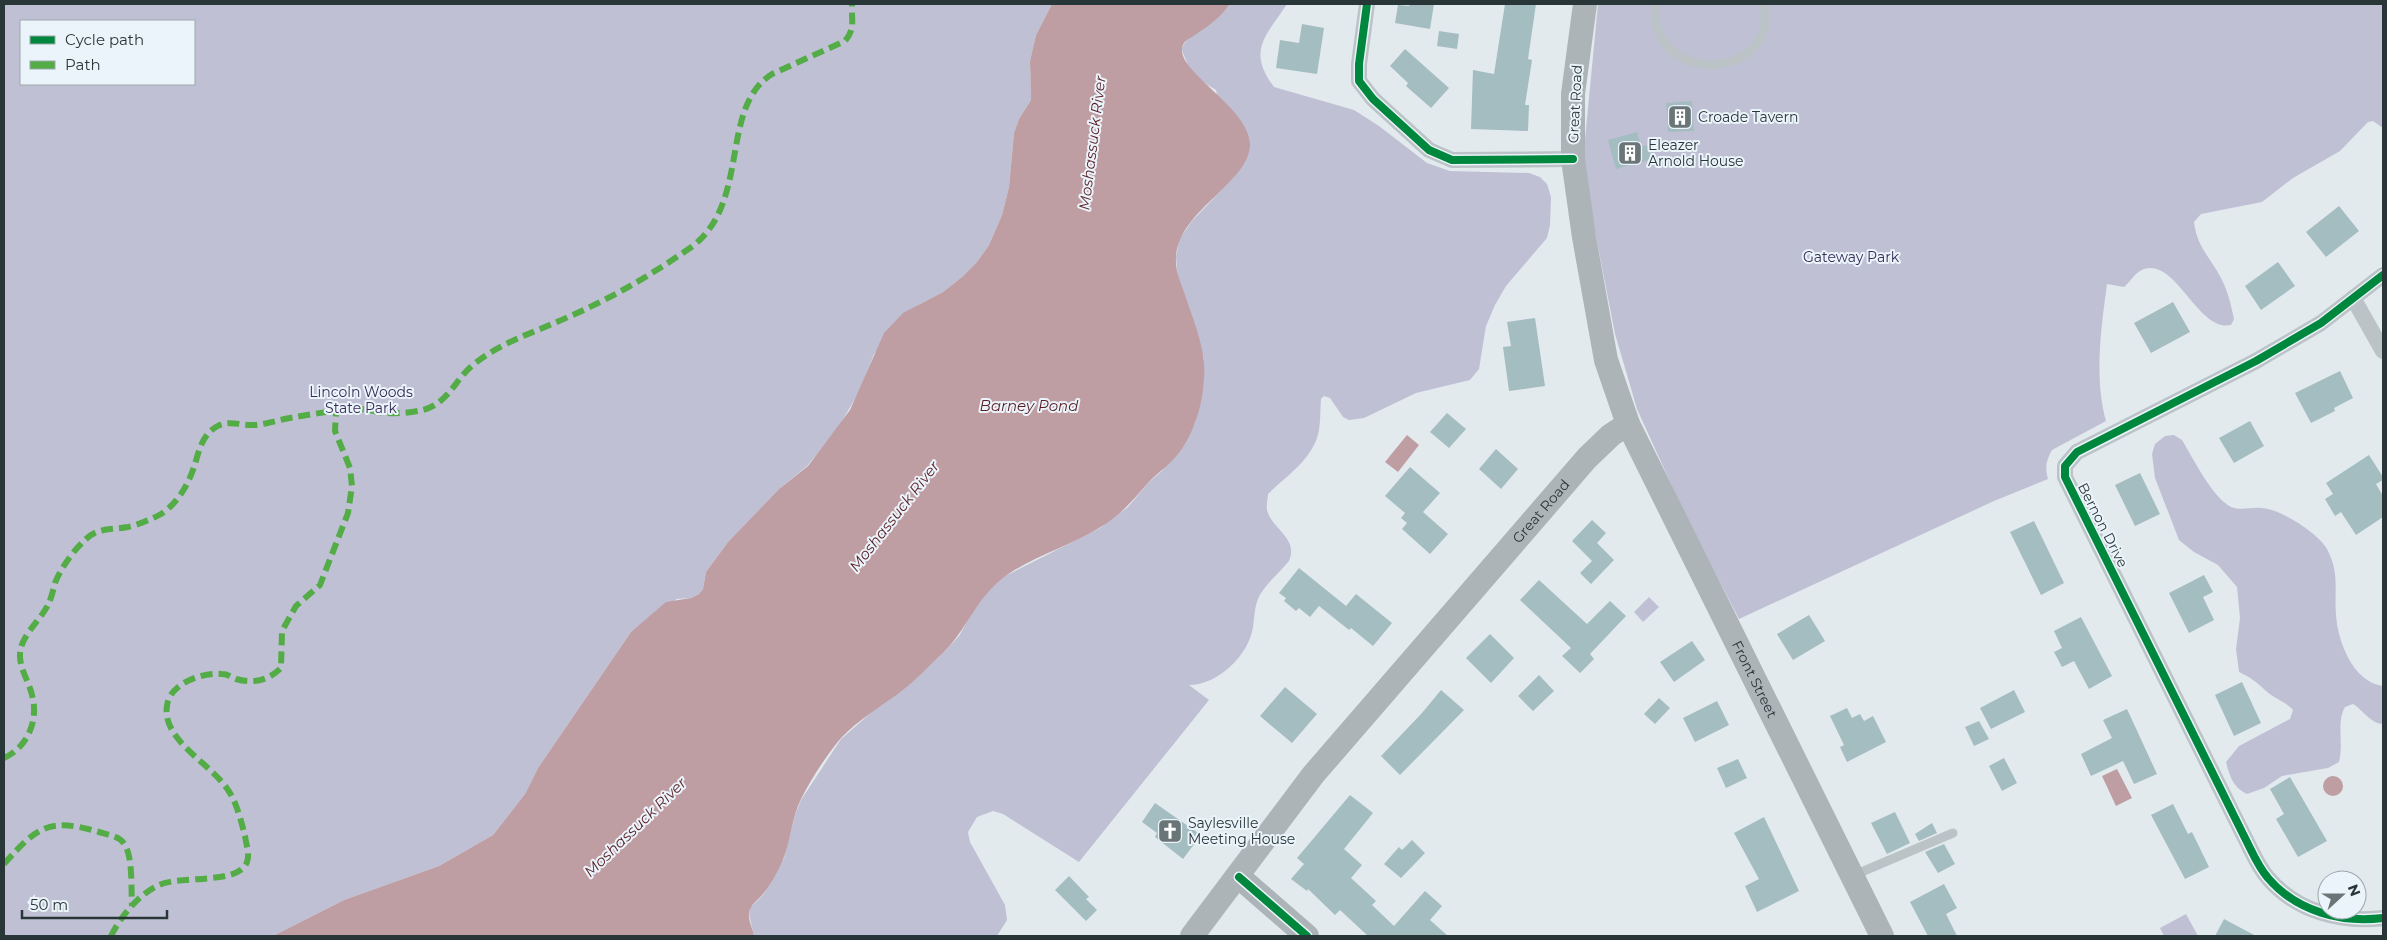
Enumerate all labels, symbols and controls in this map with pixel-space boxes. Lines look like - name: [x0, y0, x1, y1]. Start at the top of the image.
- legend: [20, 20, 195, 85]
- text: Cycle path: [65, 30, 144, 49]
- text: Path: [65, 55, 101, 74]
- street label: Great Road: [1564, 64, 1586, 144]
- water label: Moshassuck River: [1074, 74, 1110, 211]
- building icon: Croade Tavern: [1667, 104, 1693, 130]
- place label: Croade Tavern: [1698, 108, 1799, 126]
- place label: Eleazer Arnold House: [1648, 136, 1744, 170]
- building icon: Eleazer Arnold House: [1617, 140, 1643, 166]
- park label: Gateway Park: [1803, 248, 1900, 266]
- park label: Lincoln Woods State Park: [309, 383, 413, 417]
- water label: Barney Pond: [980, 396, 1079, 415]
- water label: Moshassuck River: [845, 456, 944, 575]
- street label: Great Road: [1508, 476, 1574, 547]
- street label: Bernon Drive: [2074, 480, 2132, 570]
- street label: Front Street: [1728, 637, 1781, 721]
- water label: Moshassuck River: [580, 773, 691, 881]
- place label: Saylesville Meeting House: [1188, 814, 1295, 848]
- church icon: Saylesville Meeting House: [1157, 818, 1183, 844]
- north arrow: [2317, 870, 2367, 920]
- text: N: [2344, 882, 2365, 899]
- scale bar: [22, 888, 168, 920]
- text: 50 m: [30, 895, 68, 914]

